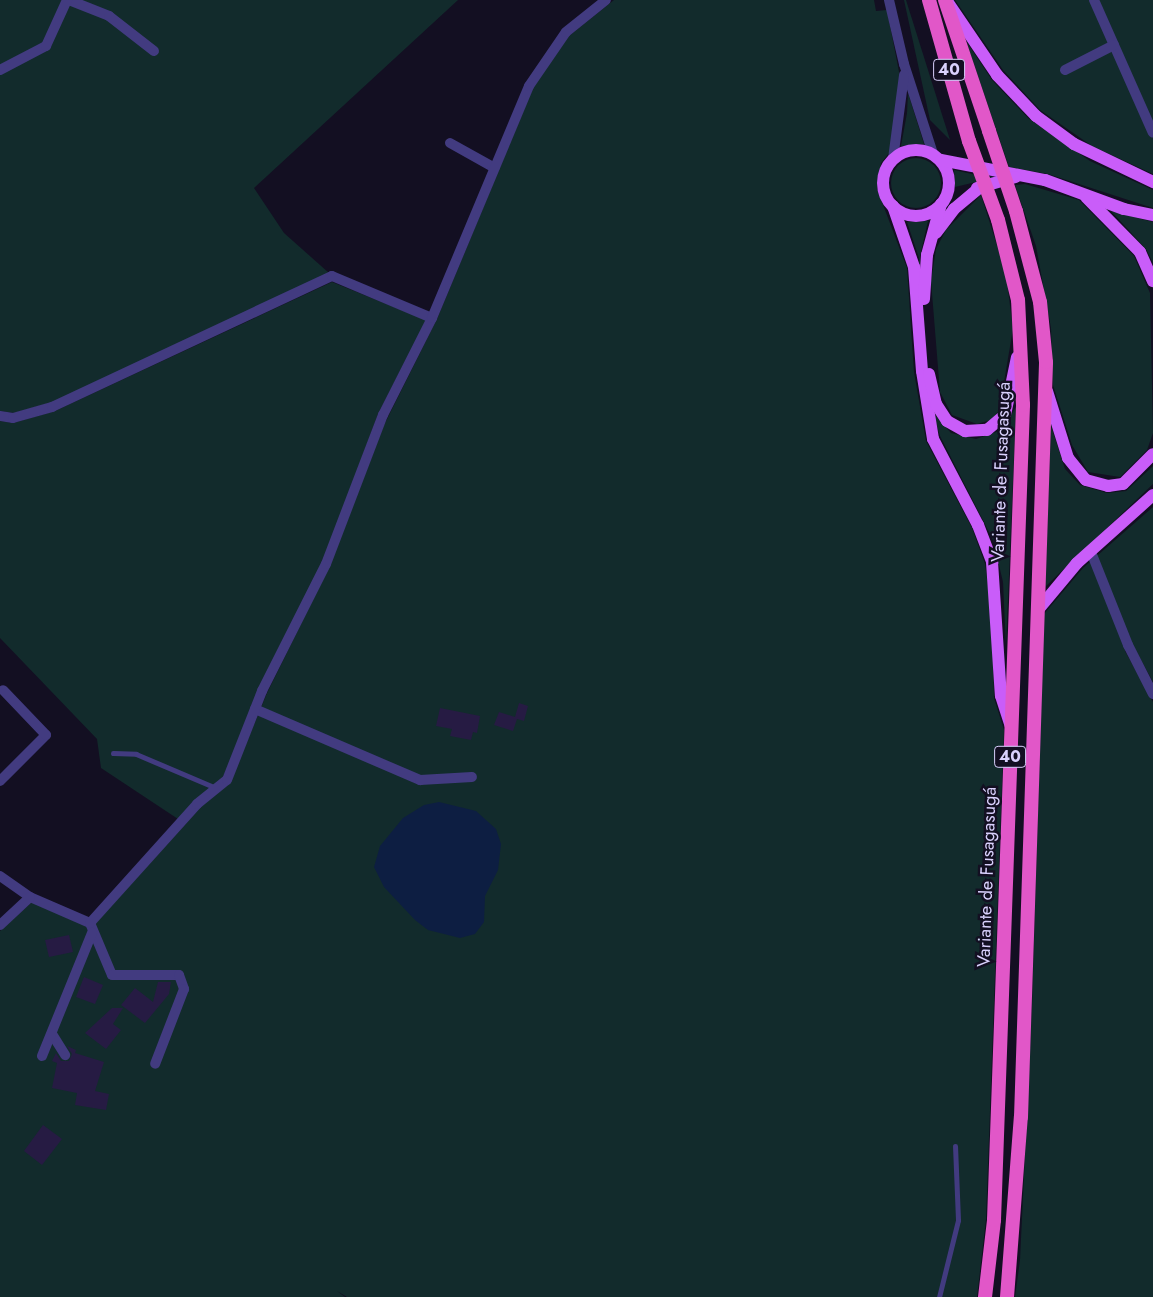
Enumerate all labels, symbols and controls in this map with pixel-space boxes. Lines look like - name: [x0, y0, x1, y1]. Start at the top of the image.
- road number: 40: [933, 56, 965, 84]
- street label: Variante de Fusagasugá: [987, 382, 1015, 562]
- road number: 40: [994, 744, 1026, 770]
- street label: Variante de Fusagasugá: [973, 787, 1001, 967]

